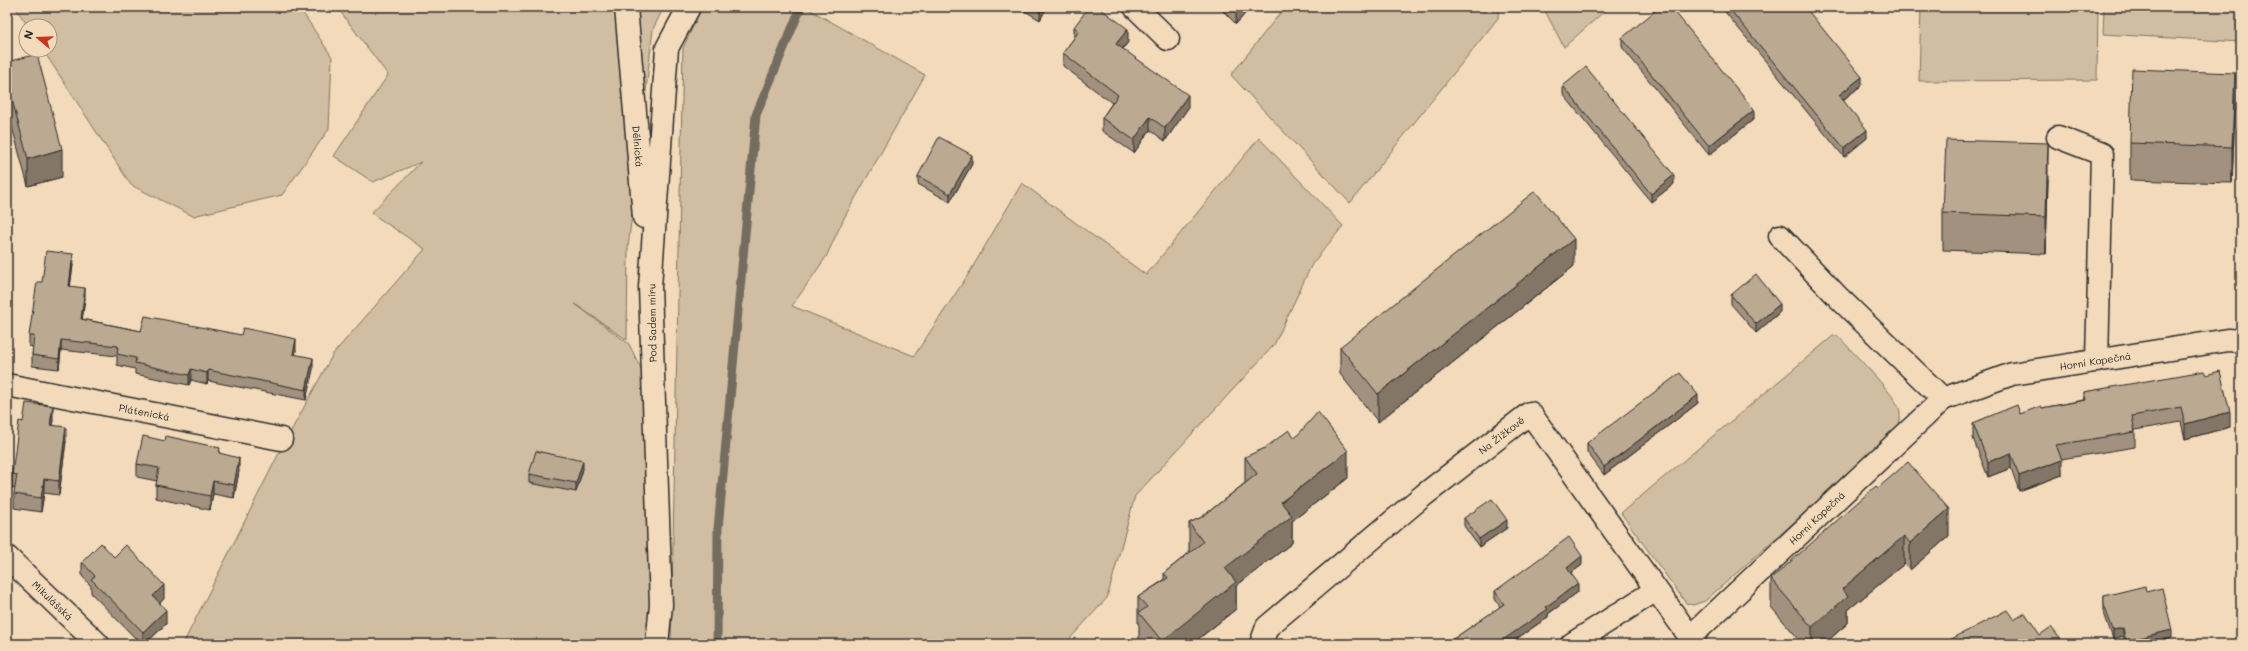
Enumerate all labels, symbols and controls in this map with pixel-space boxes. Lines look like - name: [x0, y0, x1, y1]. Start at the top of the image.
- north arrow: [18, 18, 58, 58]
- text: N: [20, 28, 37, 41]
- street label: Dělnická: [629, 125, 647, 168]
- street label: Pod Sadem míru: [644, 284, 660, 362]
- street label: Horní Kopečná: [2059, 348, 2132, 373]
- street label: Plátenická: [118, 400, 171, 424]
- street label: Na Žižkově: [1476, 413, 1527, 457]
- street label: Horní Kopečná: [1786, 488, 1848, 548]
- street label: Mikulášská: [29, 578, 76, 624]

